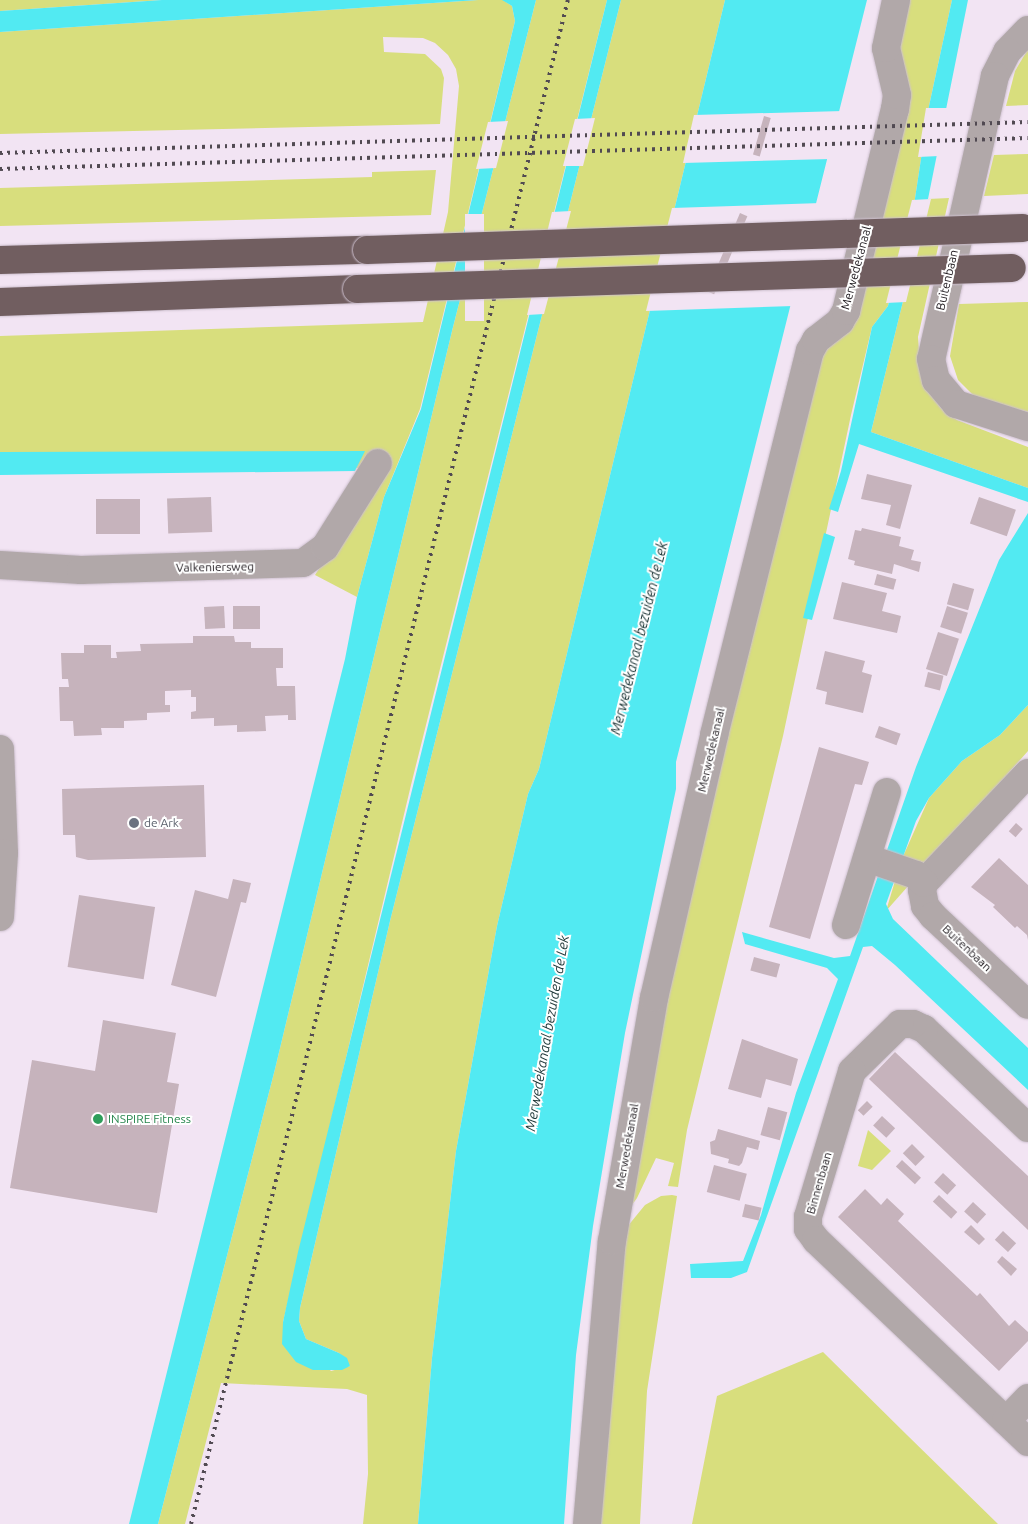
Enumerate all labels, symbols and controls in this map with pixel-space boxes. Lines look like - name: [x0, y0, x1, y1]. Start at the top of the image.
- street label: Merwedekanaal: [838, 225, 874, 311]
- street label: Buitenbaan: [933, 248, 961, 312]
- water label: Merwedekanaal bezuiden de Lek: [607, 540, 671, 736]
- street label: Valkeniersweg: [176, 559, 254, 575]
- street label: Merwedekanaal: [694, 707, 728, 793]
- place label: de Ark: [144, 816, 179, 830]
- marker: de Ark: [128, 817, 140, 829]
- street label: Buitenbaan: [940, 922, 994, 974]
- water label: Merwedekanaal bezuiden de Lek: [521, 934, 573, 1132]
- street label: Merwedekanaal: [612, 1102, 642, 1190]
- place label: INSPIRE Fitness: [108, 1112, 191, 1126]
- marker: INSPIRE Fitness: [92, 1113, 104, 1125]
- street label: Binnenbaan: [803, 1150, 835, 1216]

